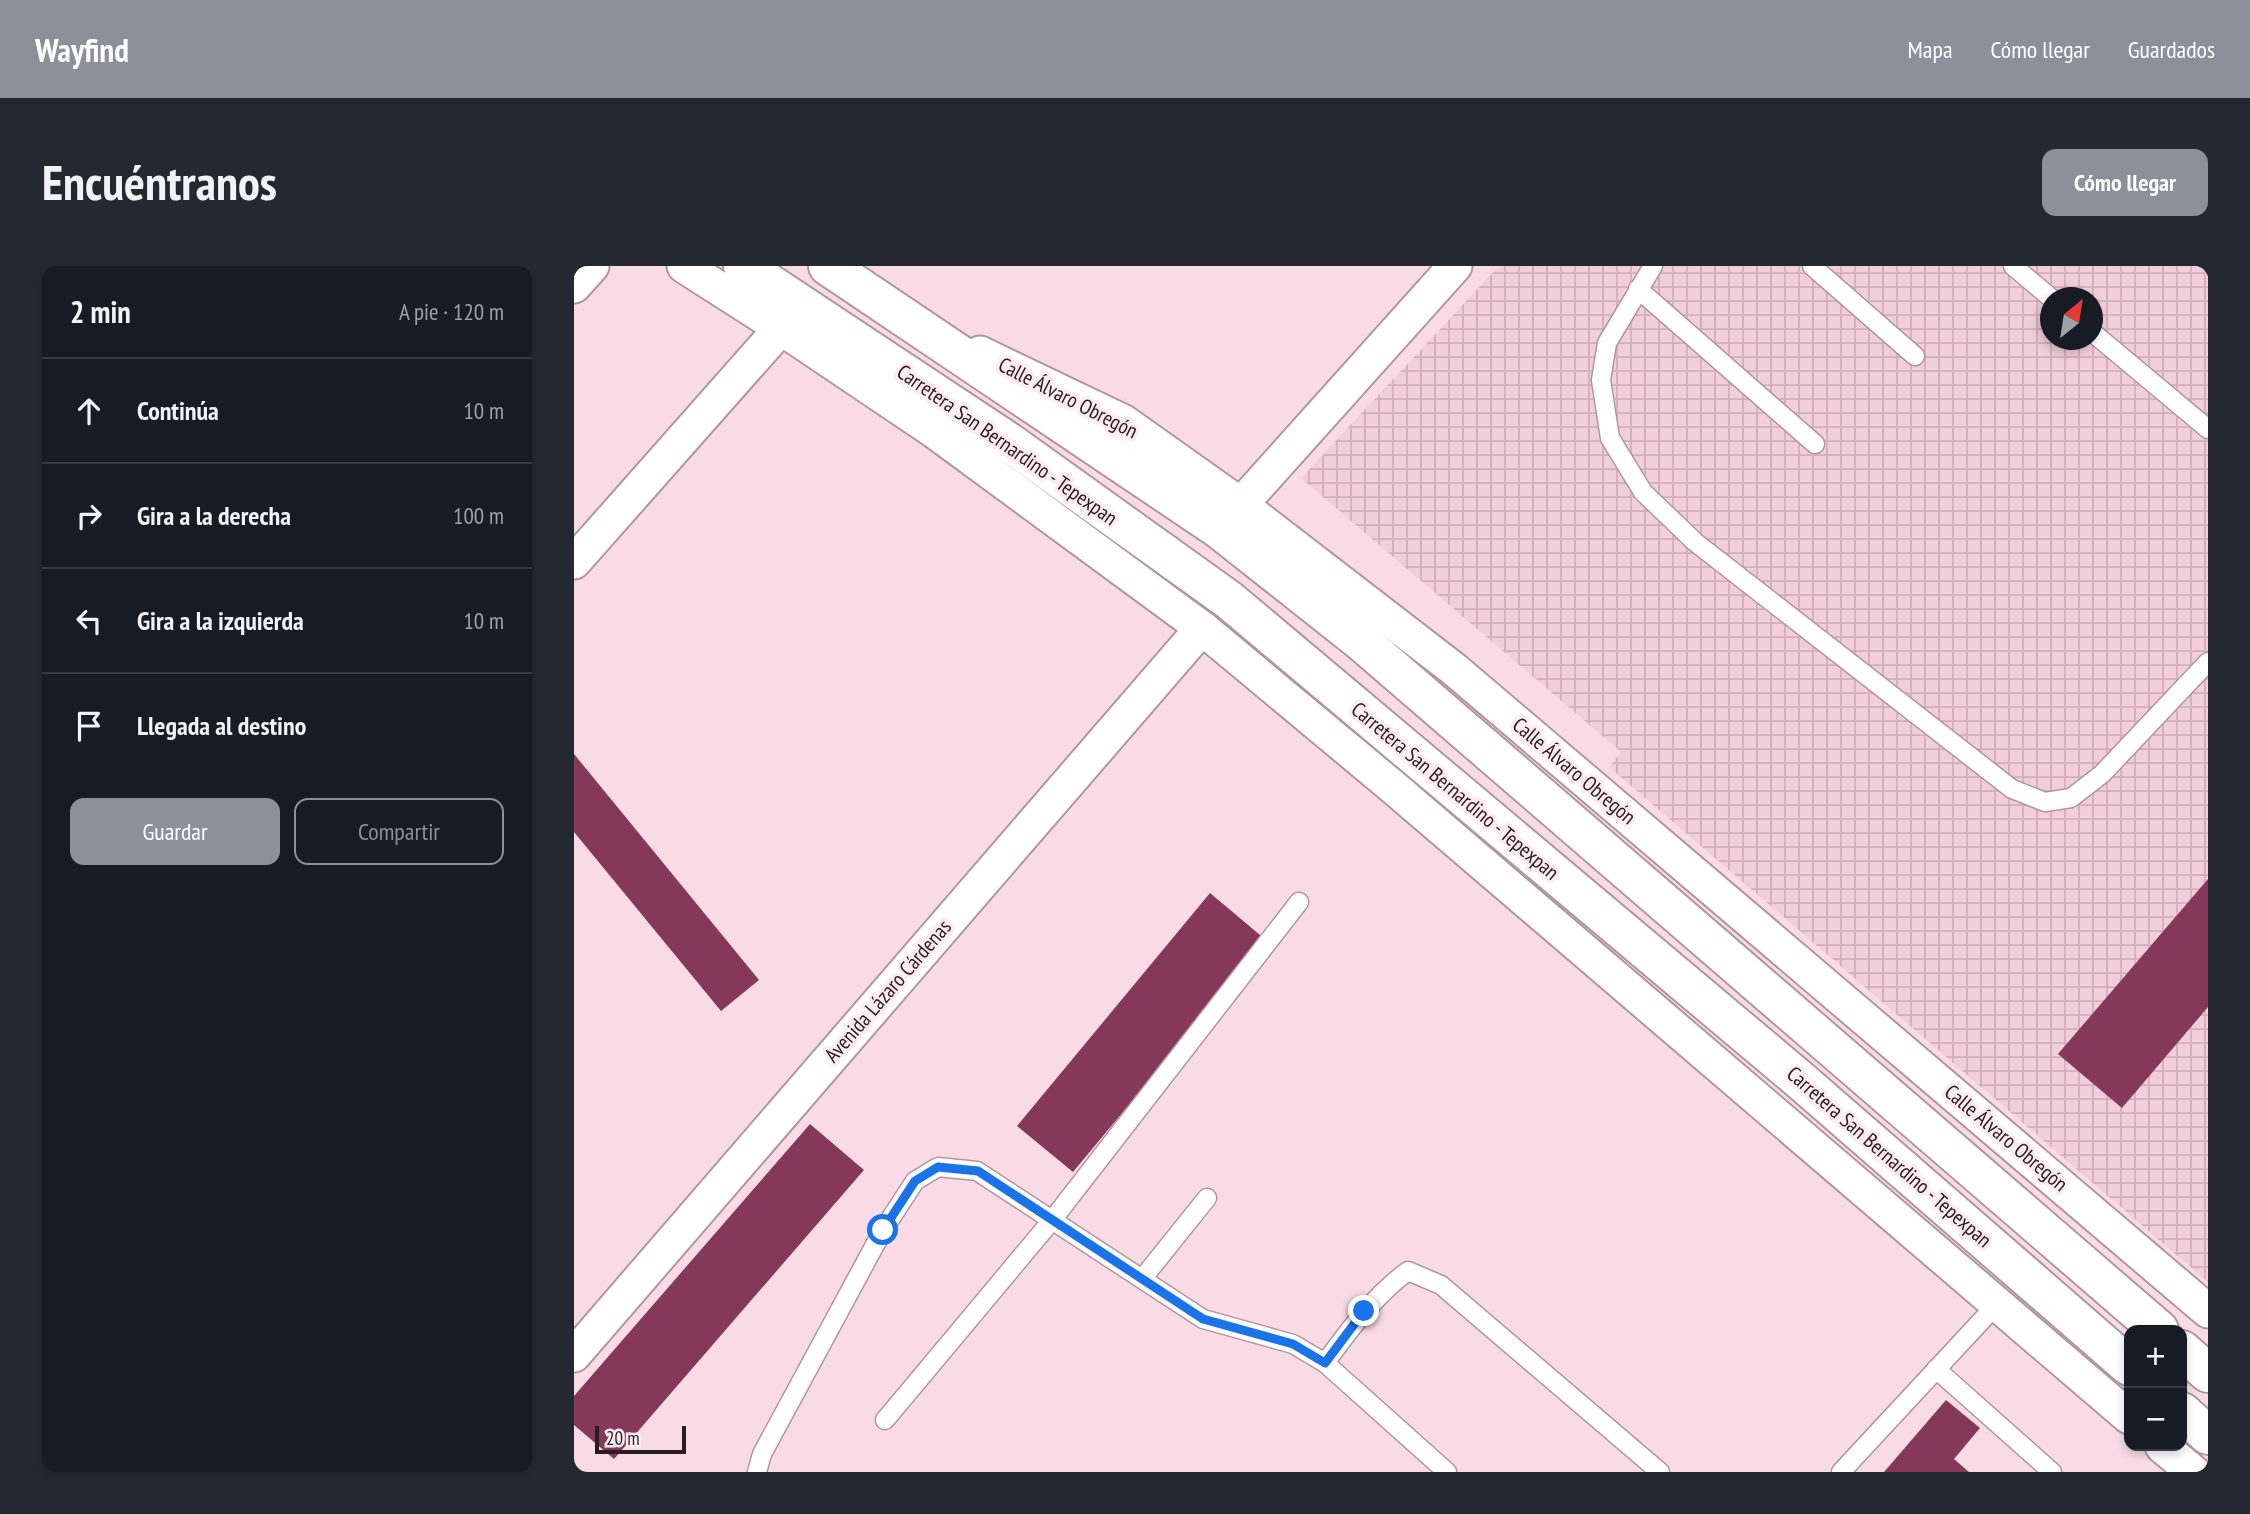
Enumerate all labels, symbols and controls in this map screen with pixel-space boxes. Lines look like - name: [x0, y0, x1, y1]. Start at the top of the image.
- text: Wayfind: [35, 28, 129, 71]
- text: Mapa: [1908, 34, 1953, 65]
- text: Cómo llegar: [1991, 34, 2090, 65]
- text: Guardados: [2128, 34, 2215, 65]
- button: Cómo llegar: [2042, 149, 2208, 216]
- text: Encuéntranos: [42, 150, 277, 214]
- north arrow: [2040, 287, 2103, 350]
- text: 2 min: [70, 292, 131, 331]
- text: A pie · 120 m: [399, 297, 504, 326]
- street label: Calle Álvaro Obregón: [994, 351, 1143, 444]
- street label: Carretera San Bernardino - Tepexpan: [892, 358, 1123, 531]
- icon: ahead: [70, 392, 108, 430]
- text: Continúa: [137, 394, 219, 427]
- text: 10 m: [463, 396, 504, 425]
- icon: right: [70, 497, 108, 535]
- text: Gira a la derecha: [137, 499, 291, 532]
- text: 100 m: [453, 501, 504, 530]
- icon: left: [70, 602, 108, 640]
- text: Gira a la izquierda: [137, 604, 304, 637]
- text: 10 m: [463, 606, 504, 635]
- street label: Carretera San Bernardino - Tepexpan: [1346, 696, 1565, 886]
- icon: arrive: [70, 707, 108, 745]
- text: Llegada al destino: [137, 709, 306, 742]
- street label: Calle Álvaro Obregón: [1507, 711, 1642, 830]
- button: Guardar: [70, 798, 280, 865]
- button: Compartir: [294, 798, 504, 865]
- street label: Avenida Lázaro Cárdenas: [818, 914, 957, 1068]
- street label: Carretera San Bernardino - Tepexpan: [1781, 1060, 1997, 1253]
- street label: Calle Álvaro Obregón: [1939, 1078, 2074, 1197]
- route start: [867, 1214, 898, 1245]
- route end: [1348, 1295, 1379, 1326]
- map controls: [2124, 1325, 2187, 1451]
- button: +: [2124, 1325, 2187, 1388]
- button: −: [2124, 1388, 2187, 1451]
- scale bar: [595, 1423, 686, 1455]
- text: 20 m: [606, 1426, 640, 1450]

